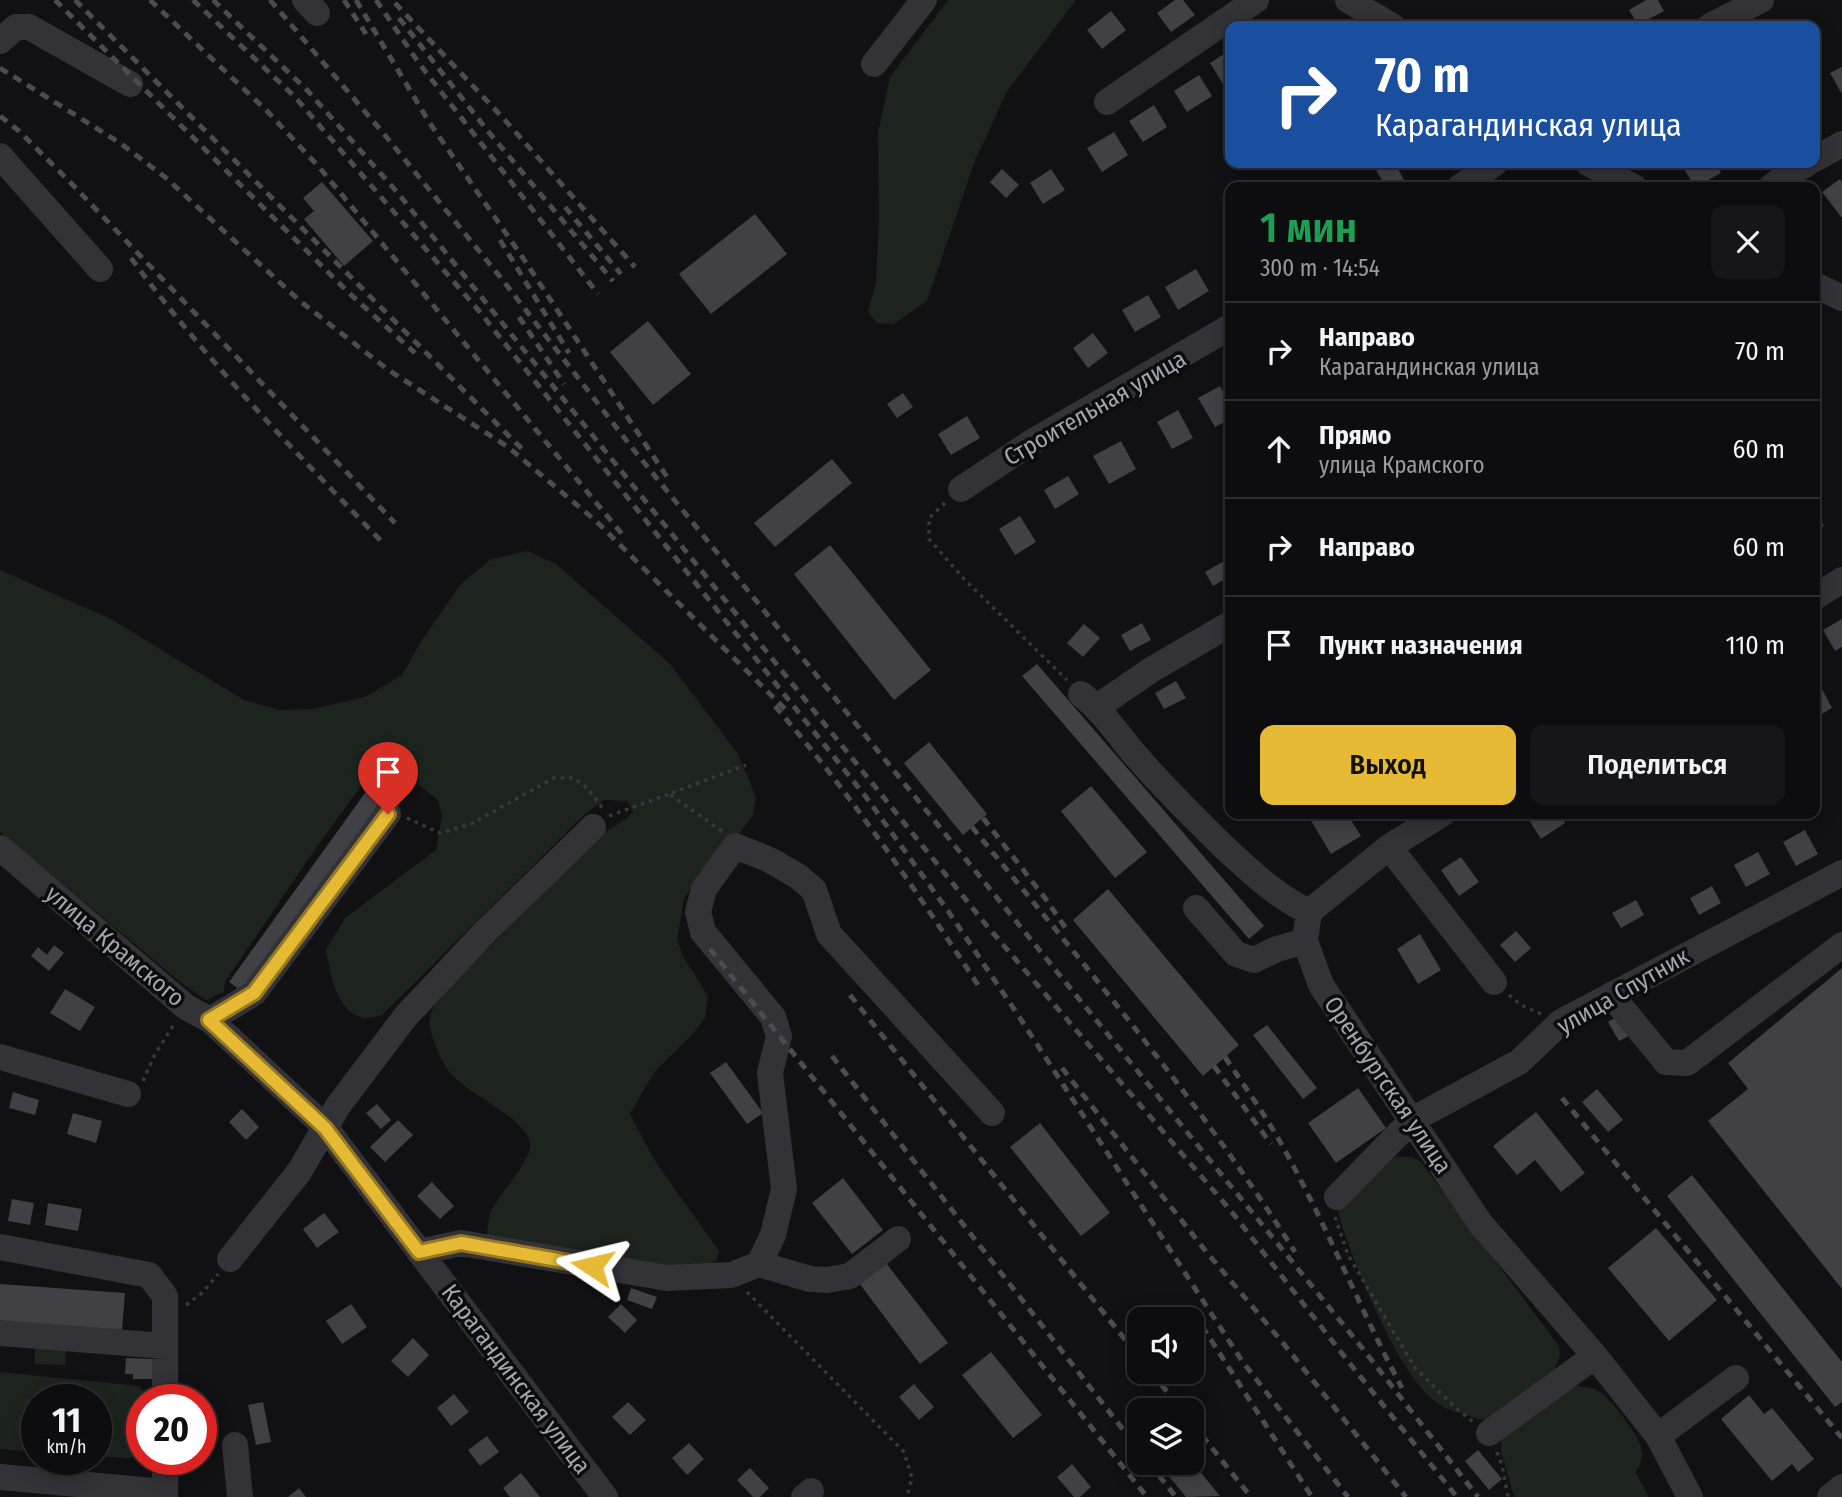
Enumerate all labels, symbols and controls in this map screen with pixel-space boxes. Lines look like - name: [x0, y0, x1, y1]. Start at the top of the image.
- text: 70 m: [1375, 46, 1470, 105]
- icon: right: [1260, 49, 1351, 140]
- text: Карагандинская улица: [1375, 106, 1682, 144]
- text: 1 мин: [1260, 203, 1357, 253]
- button: close: [1711, 205, 1785, 279]
- text: 300 m · 14:54: [1260, 254, 1380, 282]
- text: Направо: [1319, 322, 1415, 353]
- icon: right: [1260, 332, 1298, 370]
- text: 70 m: [1735, 336, 1785, 367]
- street label: Строительная улица: [999, 345, 1191, 471]
- text: Карагандинская улица: [1319, 353, 1539, 381]
- text: Прямо: [1319, 420, 1391, 451]
- icon: ahead: [1260, 430, 1298, 468]
- text: 60 m: [1732, 434, 1785, 465]
- text: улица Крамского: [1319, 451, 1485, 479]
- icon: right: [1260, 528, 1298, 566]
- text: Направо: [1319, 532, 1415, 563]
- text: 60 m: [1732, 532, 1785, 563]
- icon: arrive: [1260, 626, 1298, 664]
- text: Пункт назначения: [1319, 630, 1523, 661]
- text: 110 m: [1725, 630, 1785, 661]
- button: Выход: [1260, 725, 1516, 805]
- button: Поделиться: [1530, 725, 1785, 805]
- pin: [358, 742, 418, 814]
- icon: arrive: [369, 753, 407, 791]
- street label: улица Крамского: [40, 880, 190, 1012]
- street label: улица Спутник: [1552, 942, 1695, 1040]
- street label: Оренбургская улица: [1318, 991, 1458, 1179]
- position arrow: [555, 1229, 629, 1303]
- street label: Карагандинская улица: [436, 1279, 596, 1479]
- map controls: [1127, 1307, 1204, 1475]
- button: sound: [1127, 1307, 1204, 1384]
- speed limit sign: 20: [126, 1384, 217, 1475]
- button: layers: [1127, 1398, 1204, 1475]
- text: 11: [52, 1399, 81, 1441]
- text: km/h: [46, 1436, 87, 1458]

